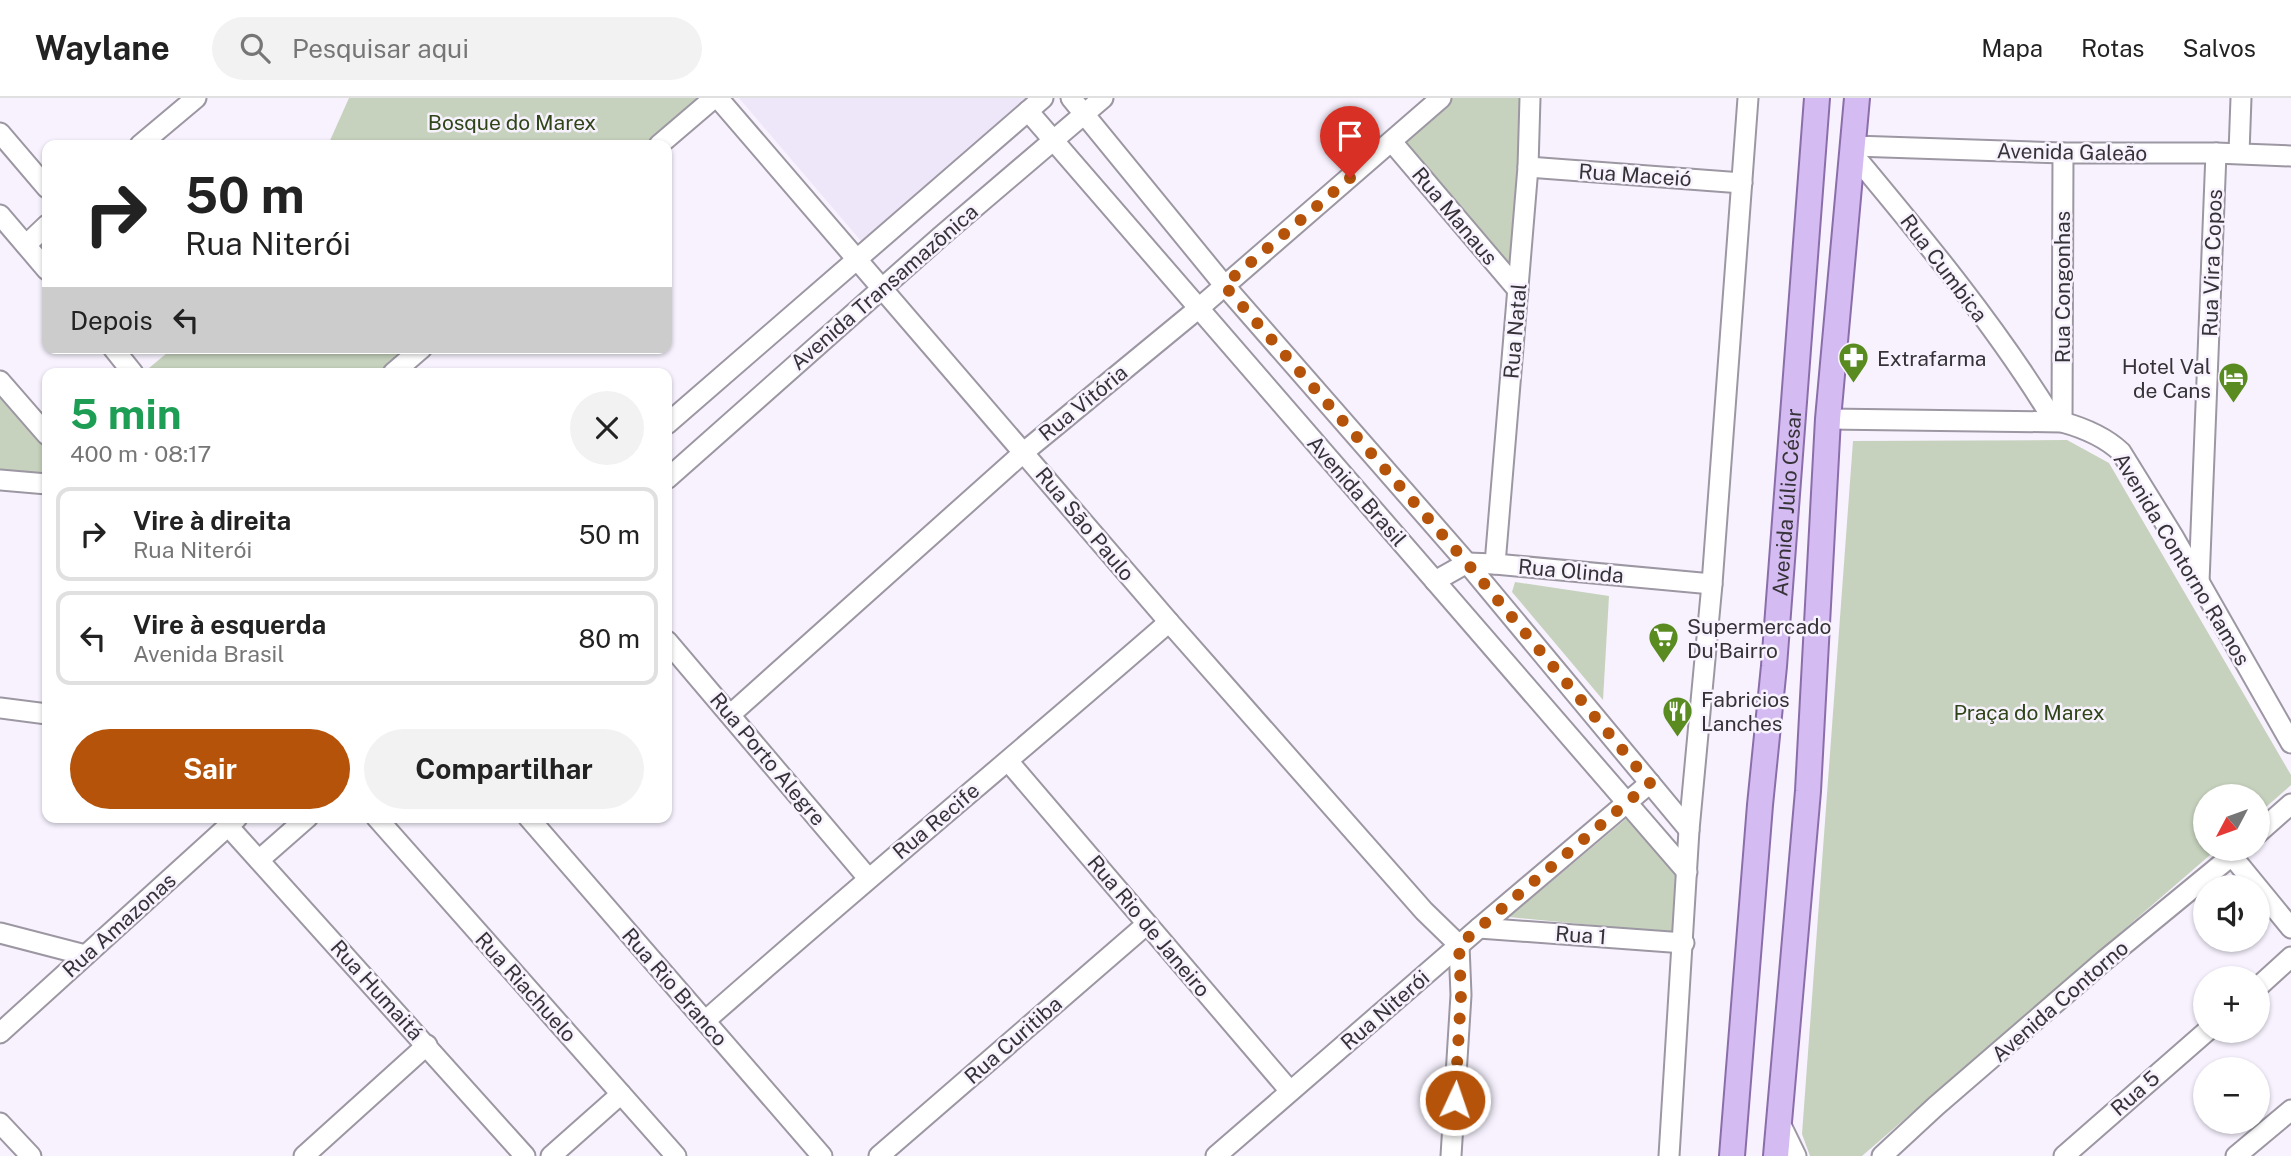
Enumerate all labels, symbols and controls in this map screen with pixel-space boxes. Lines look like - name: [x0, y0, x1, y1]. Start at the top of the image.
- search box: [212, 17, 702, 80]
- text: Waylane: [35, 29, 170, 67]
- icon: search: [236, 29, 274, 67]
- text: Pesquisar aqui: [292, 33, 469, 64]
- text: Mapa: [1981, 34, 2043, 62]
- text: Rotas: [2081, 34, 2144, 62]
- text: Salvos: [2182, 34, 2256, 62]
- pin: [1320, 106, 1380, 178]
- park label: Bosque do Marex: [428, 110, 596, 135]
- icon: arrive: [1331, 117, 1369, 155]
- street label: Avenida Galeão: [1997, 138, 2147, 166]
- street label: Rua Maceió: [1578, 159, 1692, 191]
- street label: Rua Manaus: [1407, 162, 1503, 270]
- text: 50 m: [185, 166, 305, 224]
- icon: right: [70, 168, 161, 259]
- street label: Rua Vira Copos: [2197, 189, 2227, 337]
- street label: Avenida Transamazônica: [785, 199, 983, 375]
- street label: Rua Cumbica: [1895, 209, 1993, 327]
- street label: Rua Congonhas: [2050, 211, 2075, 363]
- text: Rua Niterói: [185, 225, 351, 262]
- street label: Rua Natal: [1498, 282, 1532, 380]
- icon: left: [167, 301, 205, 339]
- text: Depois: [70, 305, 153, 336]
- pharmacy icon: Extrafarma: [1837, 341, 1871, 385]
- place label: Extrafarma: [1877, 346, 1986, 371]
- place label: Hotel Val de Cans: [2122, 354, 2211, 403]
- street label: Rua Vitória: [1034, 360, 1132, 446]
- hotel icon: Hotel Val de Cans: [2217, 361, 2251, 405]
- text: 5 min: [70, 389, 182, 438]
- button: close: [570, 391, 644, 465]
- street label: Avenida Júlio César: [1767, 408, 1806, 597]
- street label: Avenida Brasil: [1302, 431, 1412, 551]
- text: 400 m · 08:17: [70, 440, 211, 467]
- street label: Avenida Contorno Ramos: [2109, 448, 2255, 670]
- street label: Rua São Paulo: [1030, 462, 1140, 586]
- text: Vire à direita: [133, 505, 291, 536]
- icon: right: [74, 515, 112, 553]
- text: 50 m: [579, 519, 640, 550]
- text: Rua Niterói: [133, 536, 252, 563]
- street label: Rua Olinda: [1517, 554, 1625, 588]
- text: Vire à esquerda: [133, 609, 326, 640]
- place label: Supermercado Du'Bairro: [1687, 614, 1831, 663]
- icon: left: [74, 619, 112, 657]
- supermarket icon: Supermercado Du'Bairro: [1647, 621, 1681, 665]
- text: 80 m: [579, 623, 640, 654]
- text: Avenida Brasil: [133, 640, 284, 667]
- street label: Rua Porto Alegre: [705, 687, 831, 831]
- place label: Fabricios Lanches: [1701, 687, 1790, 736]
- restaurant icon: Fabricios Lanches: [1661, 694, 1695, 738]
- park label: Praça do Marex: [1953, 700, 2105, 725]
- button: Sair: [70, 729, 350, 809]
- button: Compartilhar: [364, 729, 644, 809]
- street label: Rua Recife: [888, 778, 984, 864]
- north arrow: [2193, 784, 2270, 861]
- map controls: [2193, 784, 2270, 1134]
- street label: Rua Rio de Janeiro: [1082, 850, 1216, 1002]
- street label: Rua Amazonas: [57, 868, 181, 982]
- button: sound: [2193, 875, 2270, 952]
- street label: Rua 1: [1554, 921, 1608, 949]
- street label: Rua Rio Branco: [617, 923, 733, 1051]
- street label: Rua Riachuelo: [470, 927, 582, 1047]
- street label: Rua Humaitá: [326, 935, 428, 1045]
- street label: Avenida Contorno: [1987, 935, 2133, 1067]
- street label: Rua Niterói: [1336, 965, 1434, 1055]
- button: +: [2193, 966, 2270, 1043]
- street label: Rua Curitiba: [959, 991, 1067, 1089]
- button: −: [2193, 1057, 2270, 1134]
- position arrow: [1418, 1063, 1492, 1137]
- street label: Rua 5: [2106, 1065, 2164, 1121]

